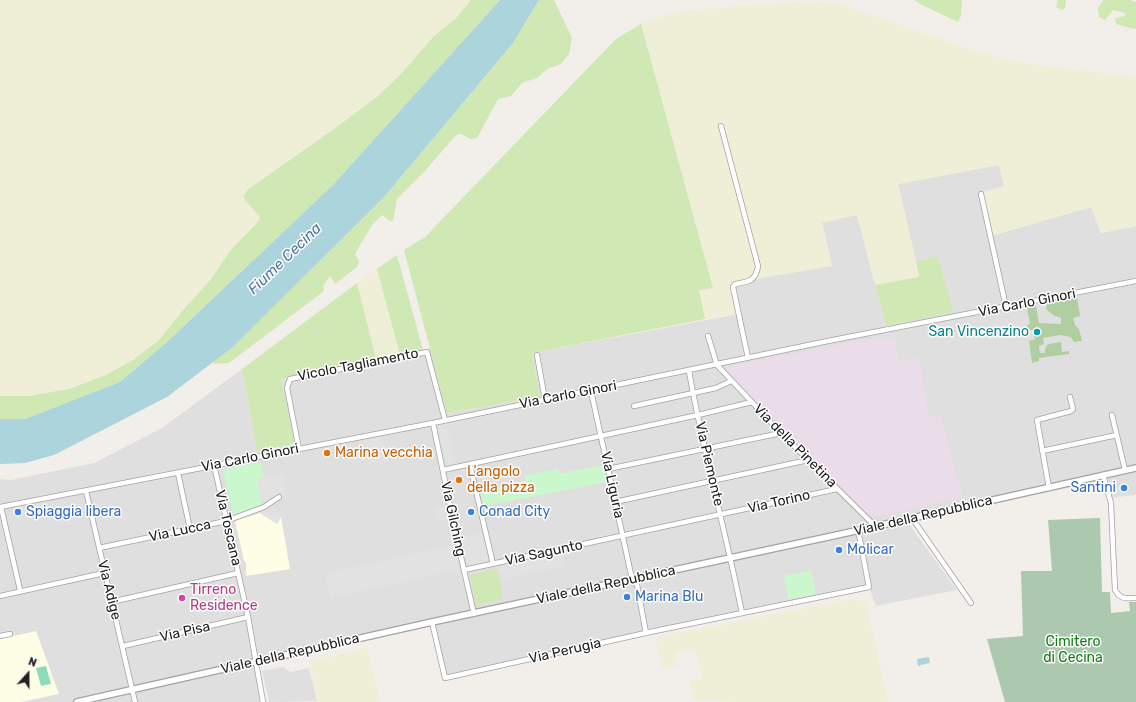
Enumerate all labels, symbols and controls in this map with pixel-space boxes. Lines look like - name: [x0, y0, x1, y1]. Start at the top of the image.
- water label: Fiume Cecina: [245, 220, 325, 298]
- street label: Via Carlo Ginori: [977, 285, 1077, 321]
- place label: San Vincenzino: [929, 324, 1029, 340]
- marker: San Vincenzino: [1032, 327, 1042, 337]
- street label: Vicolo Tagliamento: [296, 345, 420, 385]
- street label: Via Carlo Ginori: [518, 377, 618, 413]
- street label: Via della Pinetina: [750, 401, 840, 491]
- street label: Via Piemonte: [691, 420, 727, 508]
- street label: Via Carlo Ginori: [200, 440, 300, 476]
- place label: Marina vecchia: [335, 445, 433, 461]
- marker: Marina vecchia: [322, 448, 332, 458]
- street label: Via Liguria: [597, 450, 627, 520]
- place label: L'angolo della pizza: [467, 464, 535, 496]
- marker: L'angolo della pizza: [454, 475, 464, 485]
- street label: Via Gilching: [437, 480, 469, 558]
- place label: Santini: [1070, 480, 1116, 496]
- marker: Santini: [1119, 483, 1129, 493]
- street label: Via Torino: [746, 487, 812, 517]
- street label: Via Toscana: [211, 488, 245, 568]
- street label: Viale della Repubblica: [852, 492, 994, 540]
- place label: Spiaggia libera: [26, 504, 121, 520]
- place label: Conad City: [479, 504, 550, 520]
- marker: Spiaggia libera: [13, 507, 23, 517]
- marker: Conad City: [466, 507, 476, 517]
- street label: Via Lucca: [147, 516, 213, 546]
- street label: Via Sagunto: [504, 537, 584, 569]
- place label: Molicar: [847, 542, 894, 558]
- marker: Molicar: [834, 545, 844, 555]
- street label: Via Adige: [93, 558, 125, 622]
- street label: Viale della Repubblica: [535, 562, 677, 608]
- place label: Tirreno Residence: [190, 582, 258, 614]
- place label: Marina Blu: [635, 589, 703, 605]
- marker: Marina Blu: [622, 592, 632, 602]
- marker: Tirreno Residence: [177, 593, 187, 603]
- street label: Via Pisa: [158, 618, 212, 646]
- street label: Viale della Repubblica: [219, 630, 361, 678]
- park label: Cimitero di Cecina: [1043, 634, 1103, 666]
- street label: Via Perugia: [527, 635, 603, 667]
- north arrow: [8, 654, 48, 694]
- text: N: [26, 655, 38, 670]

